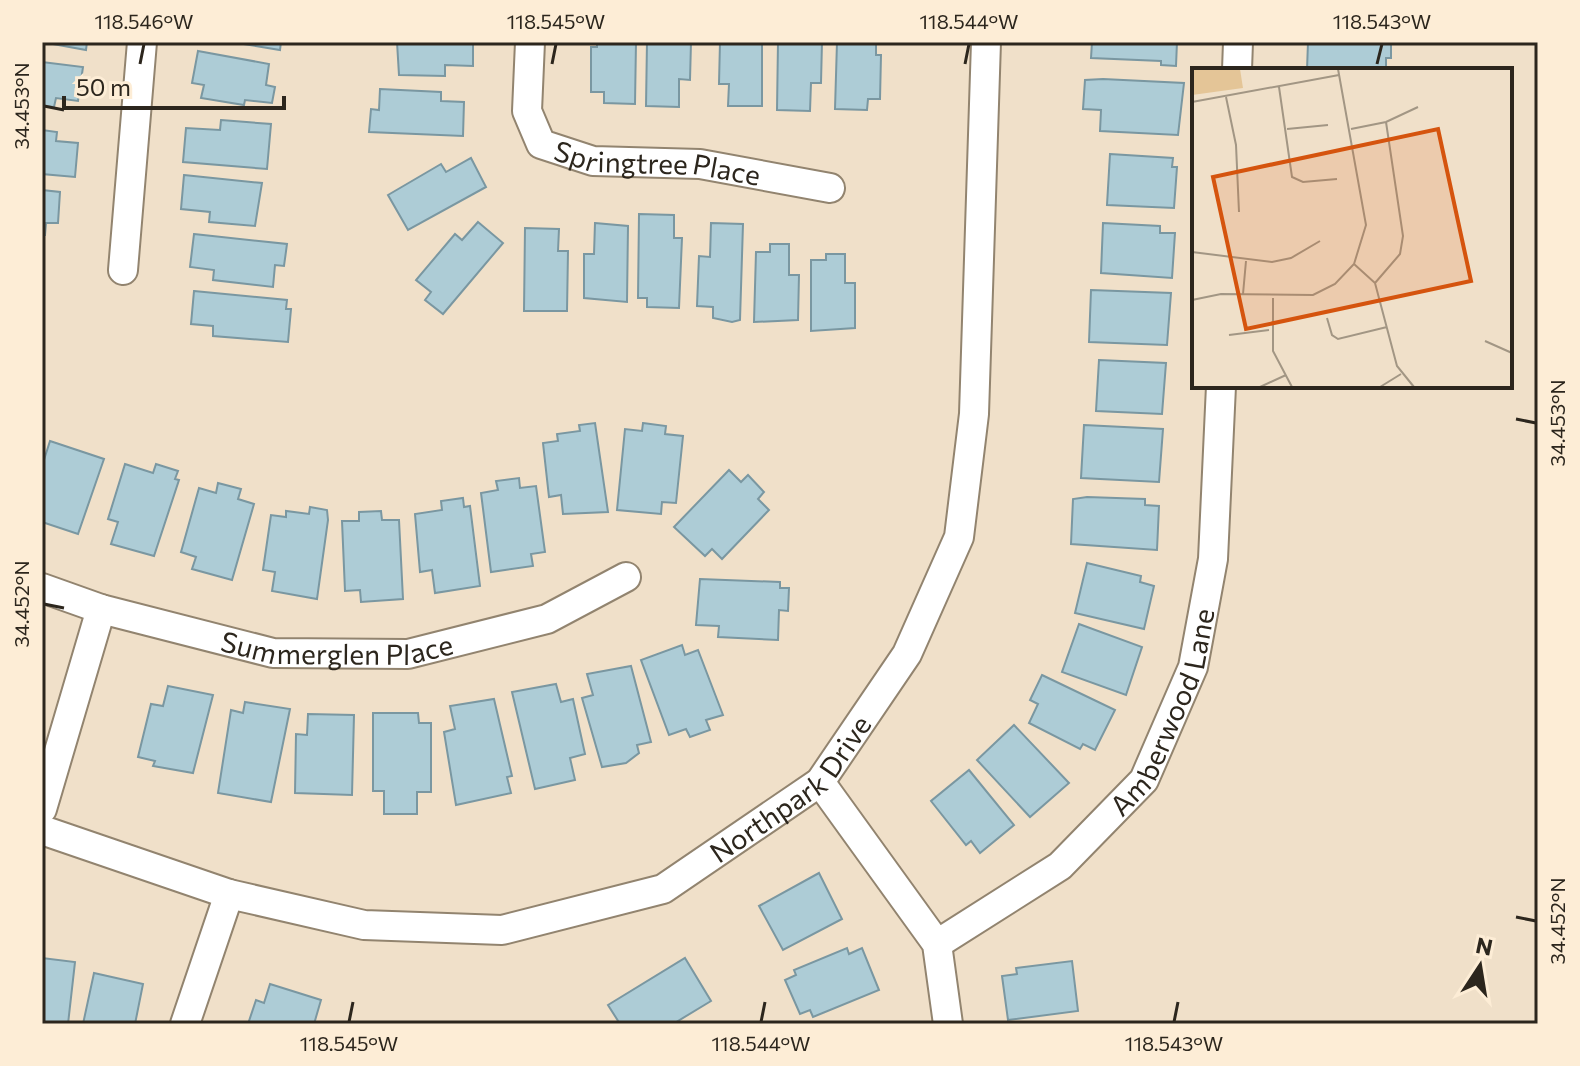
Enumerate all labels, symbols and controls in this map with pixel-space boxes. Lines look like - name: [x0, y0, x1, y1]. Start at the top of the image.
- text: 118.546°W: [94, 9, 194, 33]
- text: 118.545°W: [507, 9, 605, 33]
- text: 118.544°W: [920, 9, 1018, 33]
- text: 118.543°W: [1333, 9, 1431, 33]
- scale bar: [64, 60, 284, 110]
- text: 34.453°N: [9, 62, 33, 150]
- inset map: [1192, 68, 1512, 388]
- text: 50 m: [76, 72, 131, 101]
- street label: Springtree Place: [550, 133, 763, 192]
- text: 34.453°N: [1545, 379, 1569, 467]
- text: 34.452°N: [9, 561, 33, 647]
- street label: Amberwood Lane: [1102, 606, 1221, 822]
- street label: Summerglen Place: [218, 623, 456, 671]
- street label: Northpark Drive: [703, 709, 877, 869]
- text: 34.452°N: [1545, 878, 1569, 964]
- north arrow: [1440, 926, 1520, 1006]
- text: N: [1473, 931, 1495, 961]
- text: 118.545°W: [300, 1031, 398, 1055]
- text: 118.544°W: [712, 1031, 810, 1055]
- text: 118.543°W: [1125, 1031, 1223, 1055]

